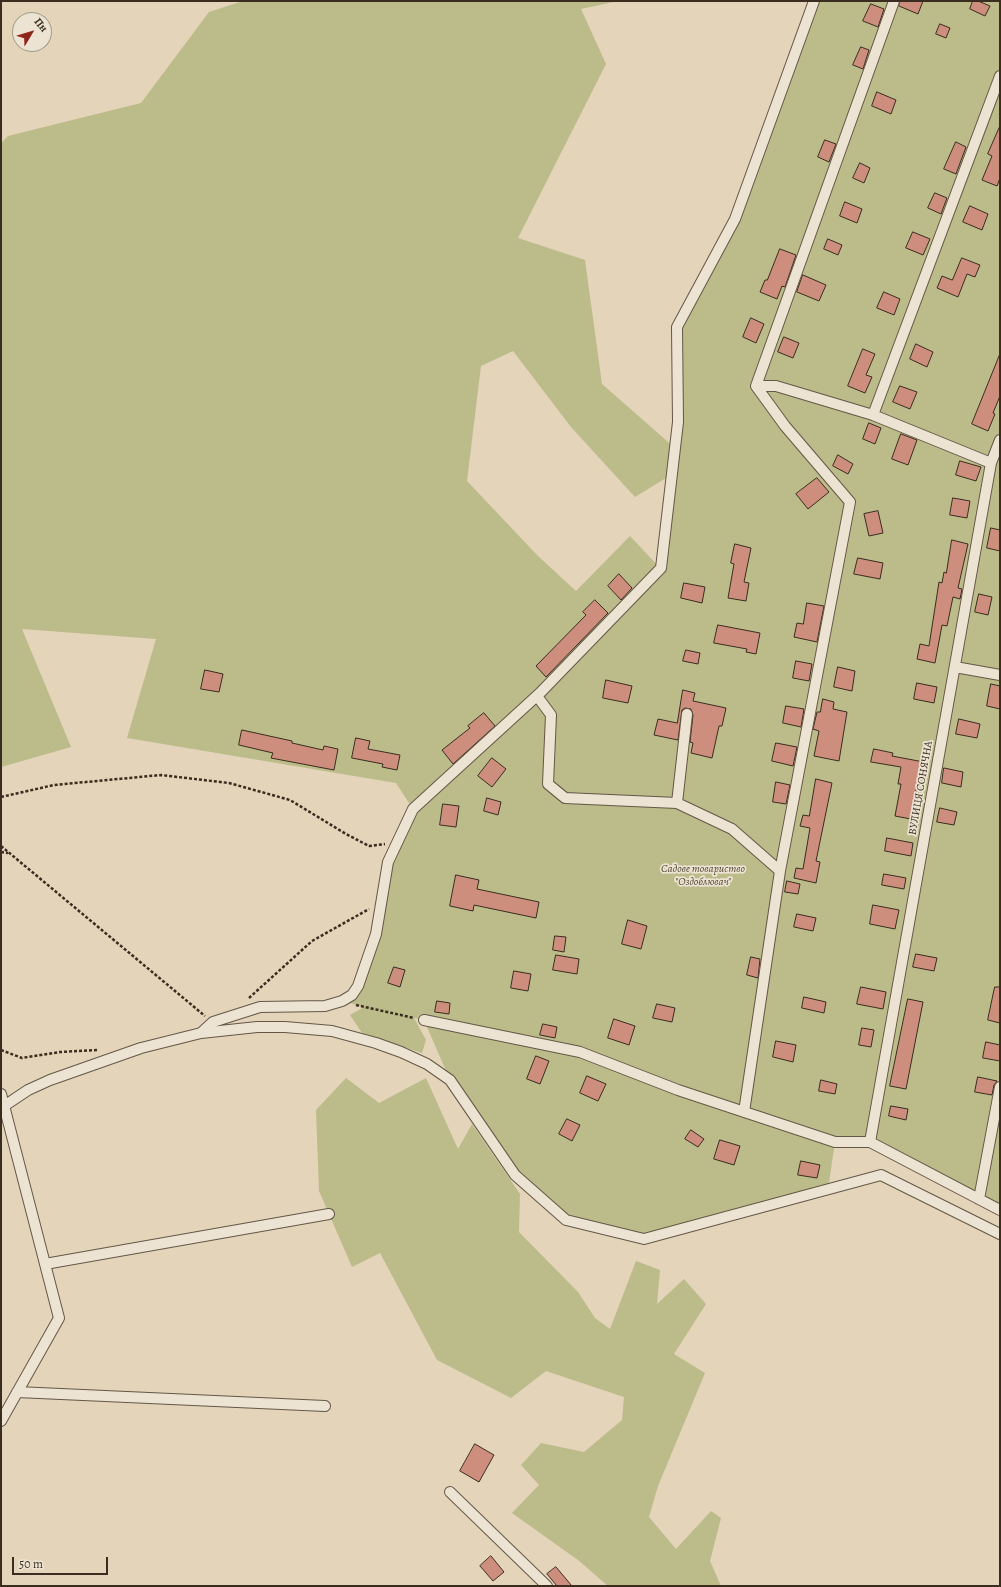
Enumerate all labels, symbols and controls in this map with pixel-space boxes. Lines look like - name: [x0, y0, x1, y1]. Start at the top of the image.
- north arrow: [12, 12, 52, 52]
- text: Пн: [31, 15, 51, 35]
- street label: ВУЛИЦЯ СОНЯЧНА: [906, 740, 936, 836]
- park label: Садове товариство "Оздоблювач": [661, 862, 745, 888]
- scale bar: [14, 1549, 110, 1575]
- text: 50 m: [19, 1556, 43, 1572]

